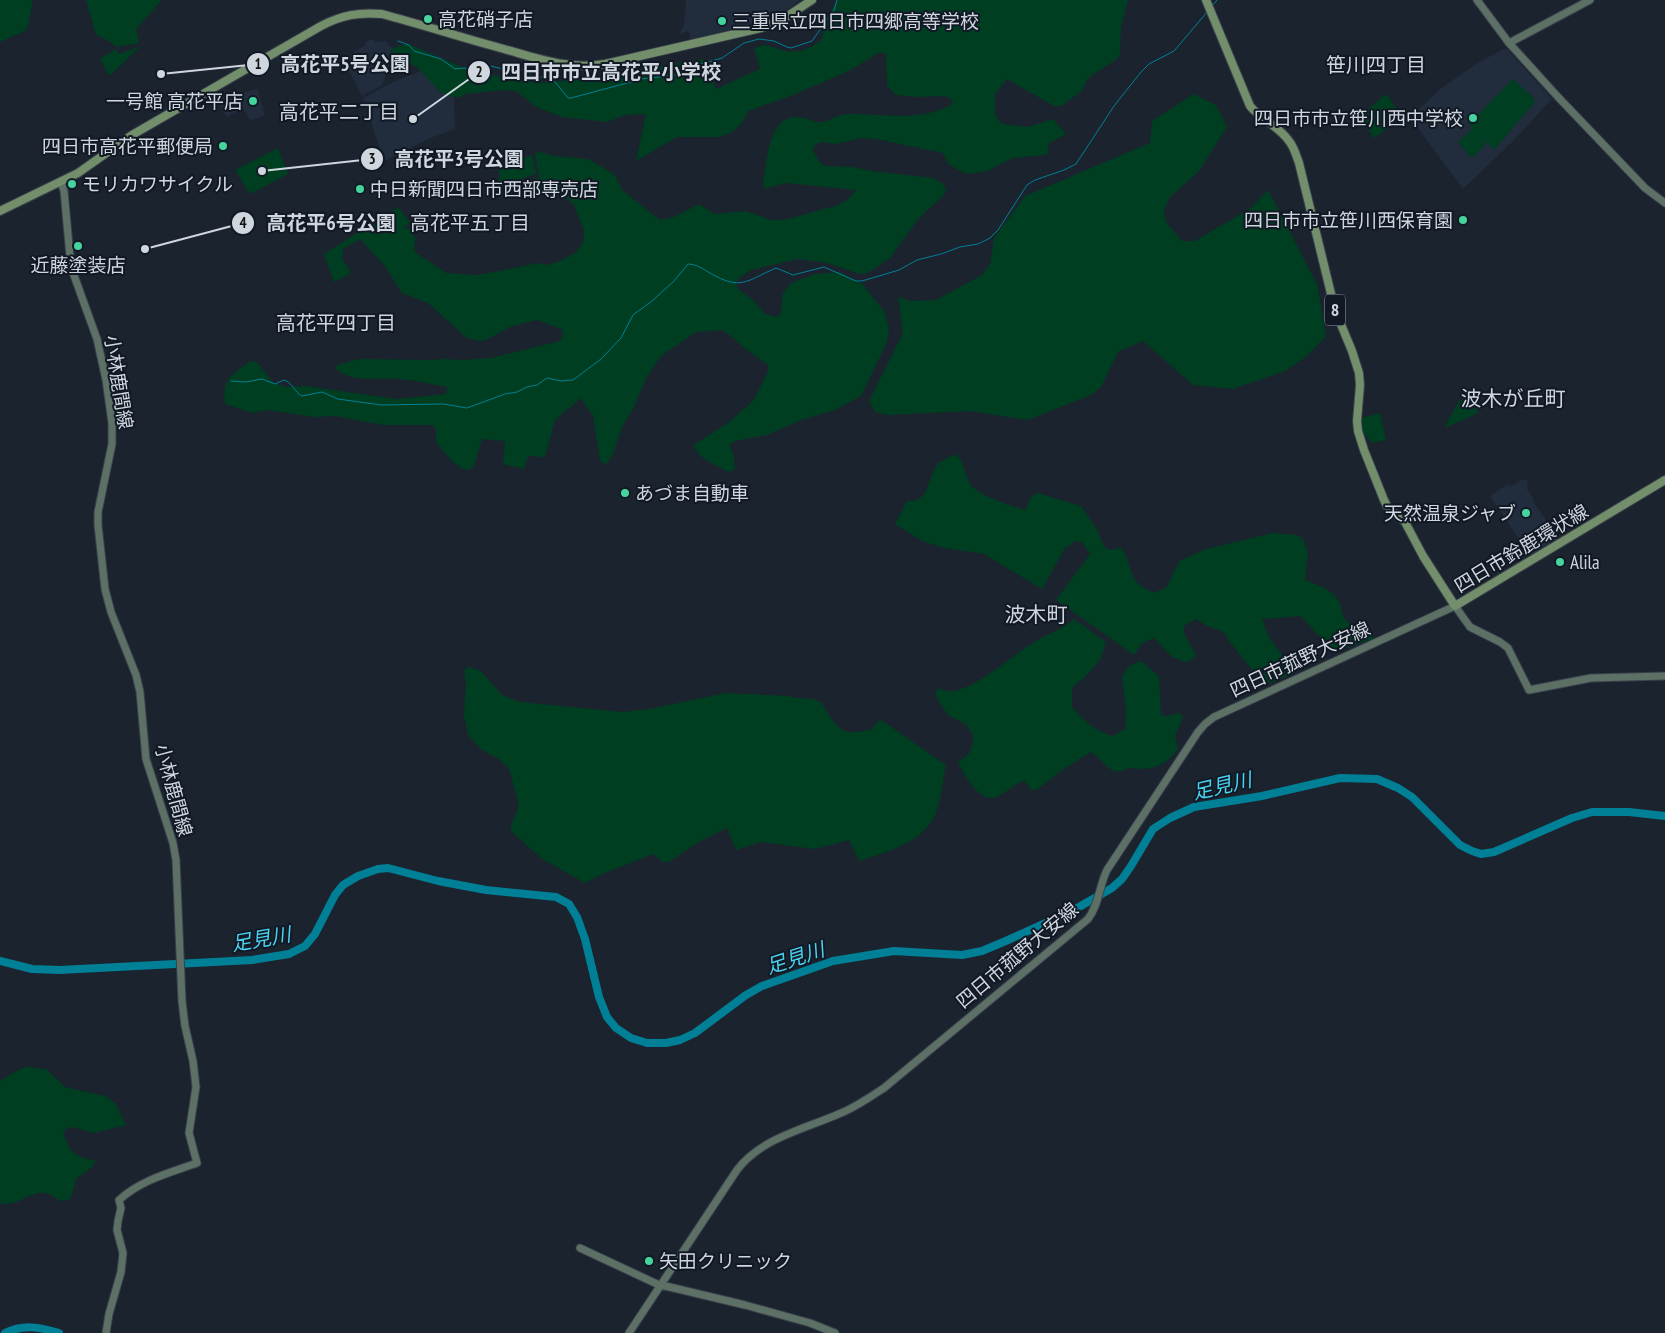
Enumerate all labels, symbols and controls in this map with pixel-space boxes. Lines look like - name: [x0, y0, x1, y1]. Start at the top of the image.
- place label: 高花硝子店: [438, 7, 533, 31]
- place label: 三重県立四日市四郷高等学校: [732, 9, 979, 33]
- marker: 高花硝子店: [422, 13, 434, 25]
- marker: 三重県立四日市四郷高等学校: [716, 15, 728, 27]
- callout: 高花平5号公園: [245, 46, 420, 81]
- text: 高花平5号公園: [280, 51, 410, 77]
- district label: 笹川四丁目: [1326, 52, 1426, 78]
- text: 1: [254, 54, 262, 73]
- callout: 四日市市立高花平小学校: [466, 54, 731, 89]
- text: 四日市市立高花平小学校: [501, 59, 721, 85]
- text: 2: [475, 62, 483, 81]
- place label: 一号館 高花平店: [106, 89, 243, 113]
- marker: 一号館 高花平店: [247, 95, 259, 107]
- district label: 高花平二丁目: [279, 99, 399, 125]
- place label: 四日市市立笹川西中学校: [1254, 106, 1463, 130]
- marker: 四日市市立笹川西中学校: [1467, 112, 1479, 124]
- place label: 四日市高花平郵便局: [42, 134, 213, 158]
- marker: 四日市高花平郵便局: [217, 140, 229, 152]
- callout: 高花平3号公園: [360, 141, 534, 176]
- text: 高花平3号公園: [394, 146, 524, 172]
- text: 3: [368, 149, 376, 168]
- place label: モリカワサイクル: [82, 172, 233, 196]
- place label: 中日新聞四日市西部専売店: [370, 177, 598, 201]
- marker: モリカワサイクル: [66, 178, 78, 190]
- marker: 中日新聞四日市西部専売店: [354, 183, 366, 195]
- callout: 高花平6号公園: [231, 205, 405, 240]
- place label: 四日市市立笹川西保育園: [1244, 208, 1453, 232]
- text: 高花平6号公園: [266, 210, 396, 236]
- district label: 高花平五丁目: [410, 210, 530, 236]
- text: 4: [239, 213, 247, 232]
- marker: 四日市市立笹川西保育園: [1457, 214, 1469, 226]
- marker: 近藤塗装店: [72, 240, 84, 252]
- place label: 近藤塗装店: [30, 253, 126, 277]
- road number: 8: [1325, 294, 1345, 326]
- district label: 高花平四丁目: [276, 310, 396, 336]
- street label: 小林鹿間線: [100, 333, 138, 431]
- district label: 波木が丘町: [1461, 385, 1566, 412]
- place label: あづま自動車: [635, 481, 749, 505]
- marker: あづま自動車: [619, 487, 631, 499]
- street label: 四日市鈴鹿環状線: [1450, 499, 1592, 597]
- place label: 天然温泉ジャブ: [1384, 501, 1516, 525]
- marker: 天然温泉ジャブ: [1520, 507, 1532, 519]
- place label: Alila: [1570, 550, 1600, 574]
- marker: Alila: [1554, 556, 1566, 568]
- district label: 波木町: [1005, 601, 1068, 628]
- street label: 四日市菰野大安線: [1226, 616, 1374, 702]
- street label: 小林鹿間線: [150, 741, 198, 839]
- water label: 足見川: [1190, 766, 1256, 805]
- street label: 四日市菰野大安線: [951, 897, 1083, 1013]
- water label: 足見川: [229, 921, 295, 957]
- water label: 足見川: [762, 936, 829, 980]
- place label: 矢田クリニック: [659, 1249, 792, 1273]
- marker: 矢田クリニック: [643, 1255, 655, 1267]

